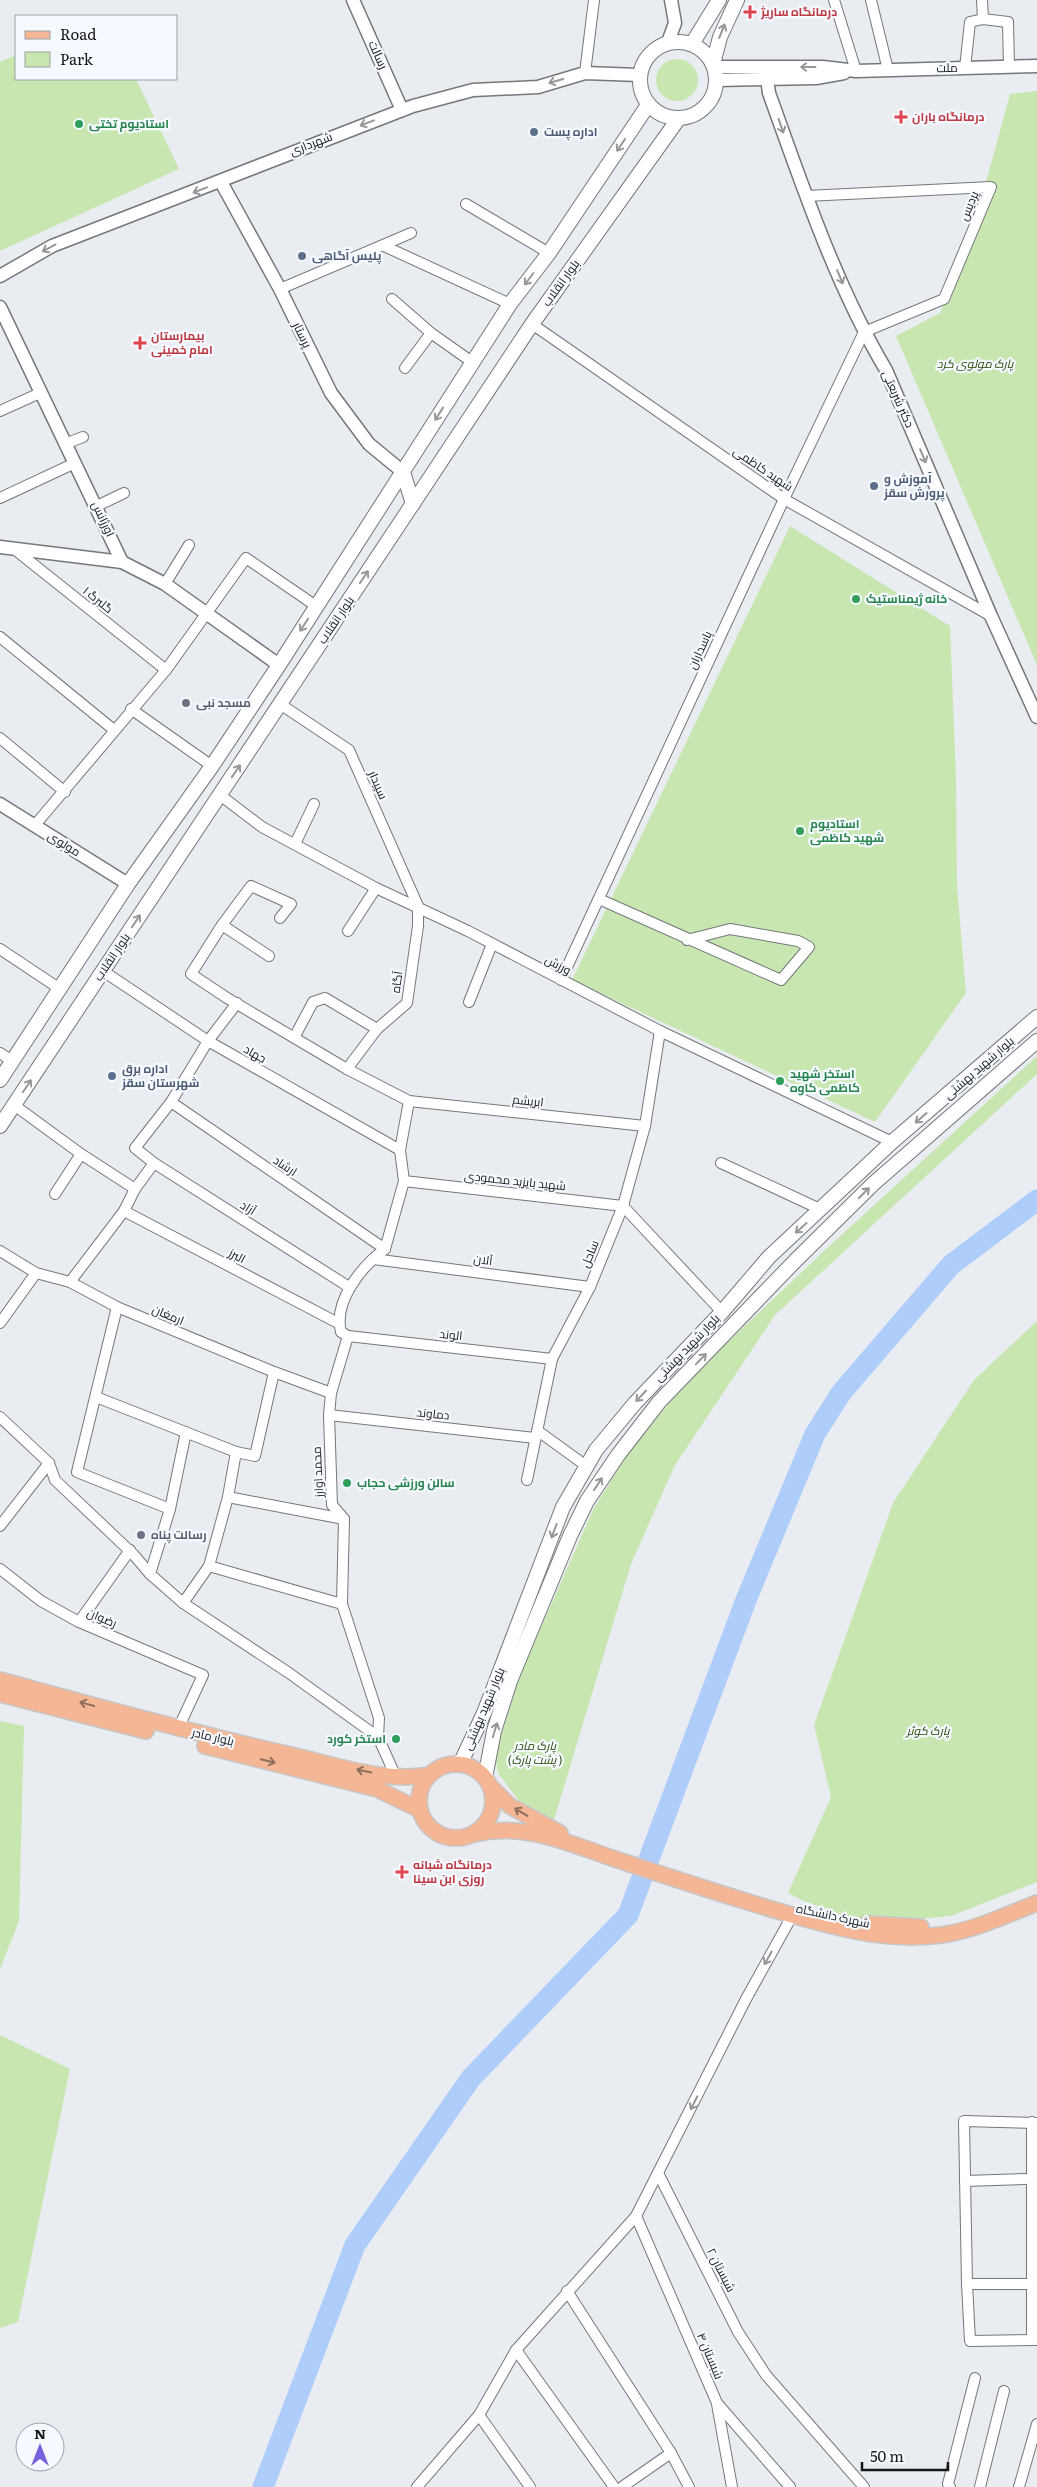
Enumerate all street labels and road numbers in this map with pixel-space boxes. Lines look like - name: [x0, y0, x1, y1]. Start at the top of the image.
- street label: رسالت: [365, 37, 393, 72]
- street label: ملت: [936, 58, 958, 76]
- street label: شهرداری: [287, 127, 335, 159]
- street label: پردیس: [954, 187, 984, 224]
- street label: بلوار انقلاب: [537, 255, 583, 310]
- street label: پرستار: [288, 318, 317, 352]
- street label: دکتر شریعتی: [878, 367, 920, 430]
- street label: شهید کاظمی: [730, 441, 797, 495]
- street label: اورژانس: [88, 498, 120, 539]
- street label: گلبرگ ۱: [80, 581, 118, 617]
- street label: بلوار انقلاب: [313, 592, 358, 647]
- street label: پاسداران: [682, 627, 717, 672]
- street label: سپیدار: [364, 766, 393, 802]
- street label: مولوی: [45, 826, 84, 860]
- street label: بلوار انقلاب: [89, 929, 134, 984]
- street label: ورزش: [542, 950, 575, 978]
- street label: آگاه: [386, 969, 407, 994]
- street label: بلوار شهید بهشتی: [939, 1031, 1018, 1103]
- street label: جهاد: [241, 1039, 270, 1067]
- street label: ابریشم: [512, 1089, 545, 1111]
- street label: ارشاد: [270, 1151, 301, 1180]
- street label: شهید بایزید محمودی: [463, 1166, 567, 1194]
- street label: آزاد: [237, 1195, 260, 1219]
- street label: ساحل: [575, 1237, 603, 1270]
- street label: البرز: [225, 1243, 249, 1267]
- street label: آلان: [473, 1249, 494, 1269]
- street label: ارمغان: [150, 1299, 187, 1329]
- street label: بلوار شهید بهشتی: [649, 1309, 723, 1385]
- street label: الوند: [439, 1324, 464, 1344]
- street label: دماوند: [416, 1402, 451, 1424]
- street label: محمد اوارز: [307, 1446, 327, 1499]
- street label: رضوان: [85, 1603, 120, 1631]
- street label: بلوار شهید بهشتی: [458, 1664, 509, 1753]
- street label: بلوار مادر: [189, 1722, 236, 1750]
- street label: شهرک دانشگاه: [795, 1898, 872, 1932]
- street label: شبستان ۲: [703, 2244, 741, 2295]
- street label: شبستان ۴: [693, 2329, 729, 2382]

